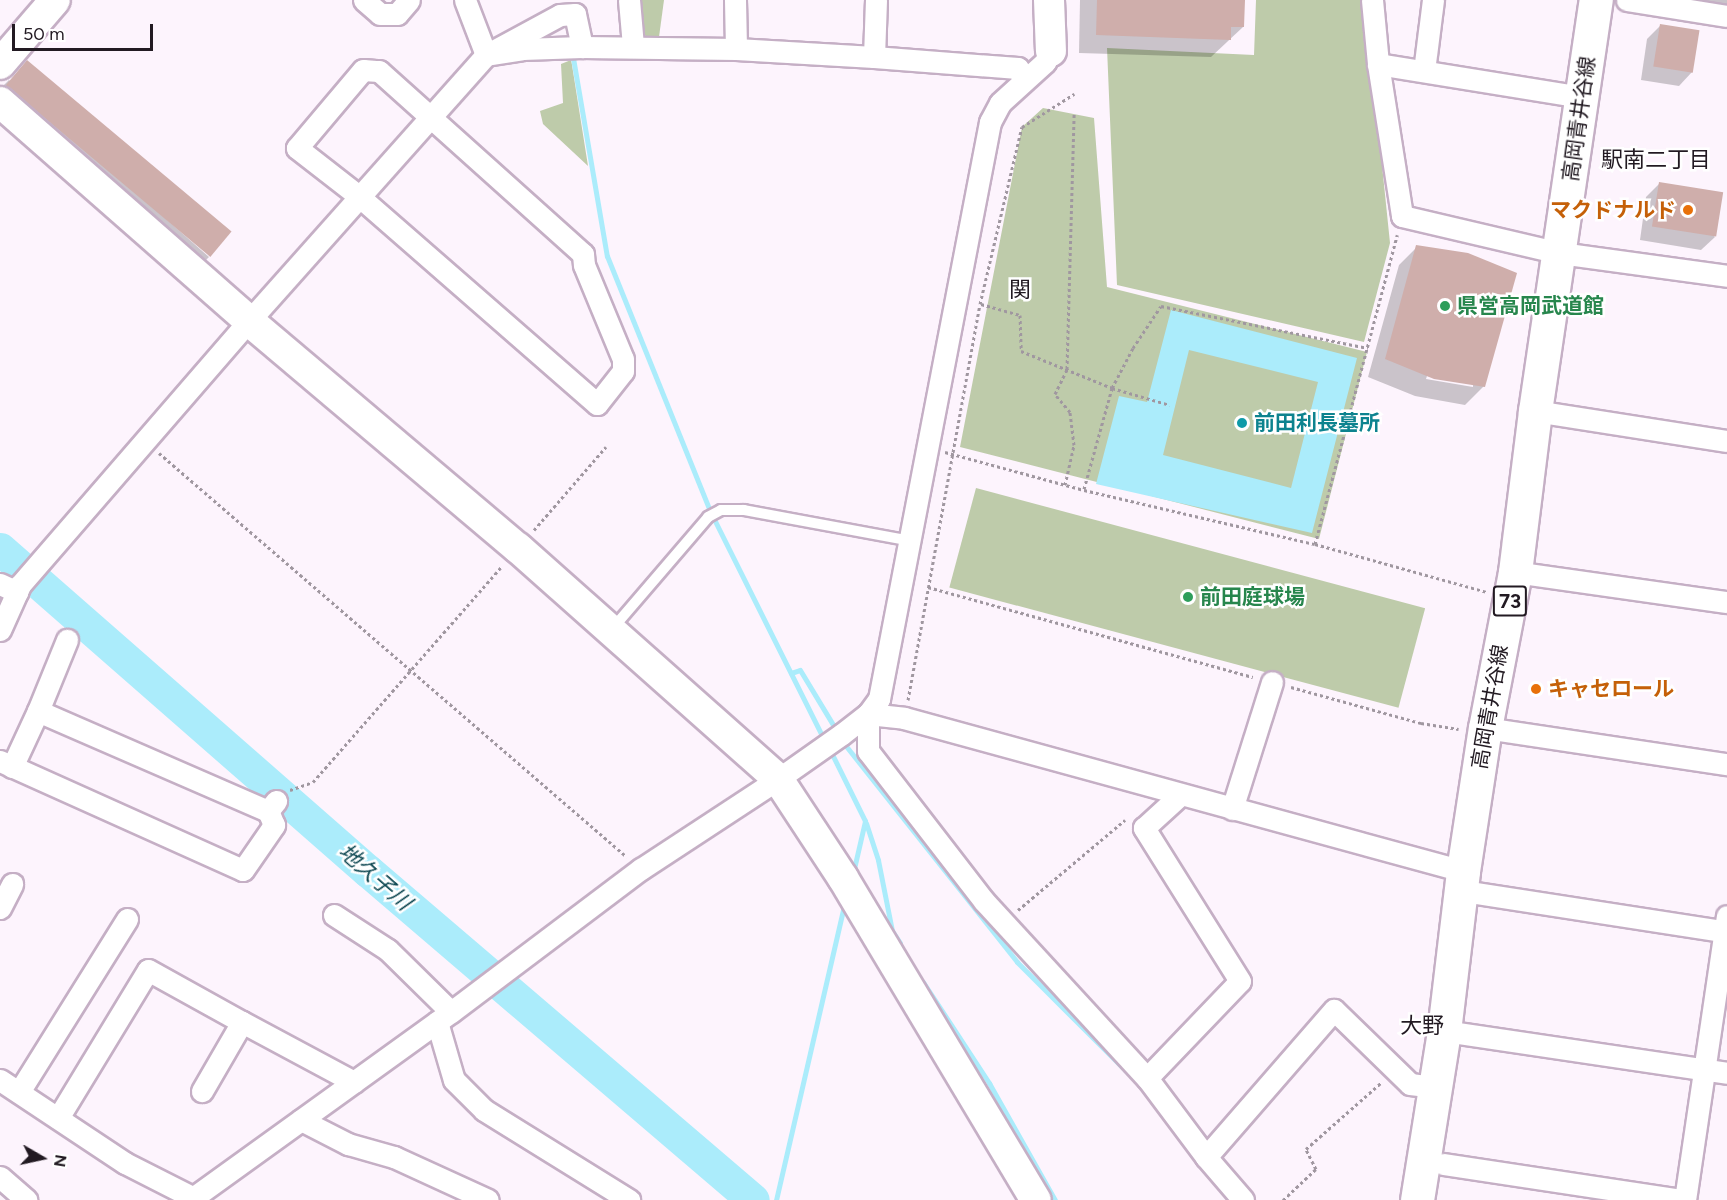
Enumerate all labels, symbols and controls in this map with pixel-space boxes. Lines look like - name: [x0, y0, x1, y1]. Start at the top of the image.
- scale bar: [15, 12, 156, 50]
- text: 50 m: [23, 23, 65, 45]
- street label: 高岡青井谷線: [1558, 55, 1600, 183]
- district label: 駅南二丁目: [1601, 147, 1711, 173]
- place label: マクドナルド: [1550, 197, 1676, 223]
- marker: マクドナルド: [1681, 203, 1695, 217]
- district label: 関: [1009, 277, 1031, 303]
- place label: 県営高岡武道館: [1457, 293, 1604, 319]
- marker: 県営高岡武道館: [1438, 299, 1452, 313]
- place label: 前田利長墓所: [1254, 410, 1380, 436]
- marker: 前田利長墓所: [1235, 416, 1249, 430]
- place label: 前田庭球場: [1200, 584, 1305, 610]
- road number: 73: [1492, 584, 1528, 618]
- marker: 前田庭球場: [1181, 590, 1195, 604]
- street label: 高岡青井谷線: [1467, 643, 1513, 771]
- place label: キャセロール: [1548, 676, 1674, 702]
- marker: キャセロール: [1529, 682, 1543, 696]
- water label: 地久子川: [333, 838, 417, 916]
- district label: 大野: [1400, 1013, 1444, 1039]
- north arrow: [12, 1128, 72, 1188]
- text: N: [50, 1153, 71, 1168]

